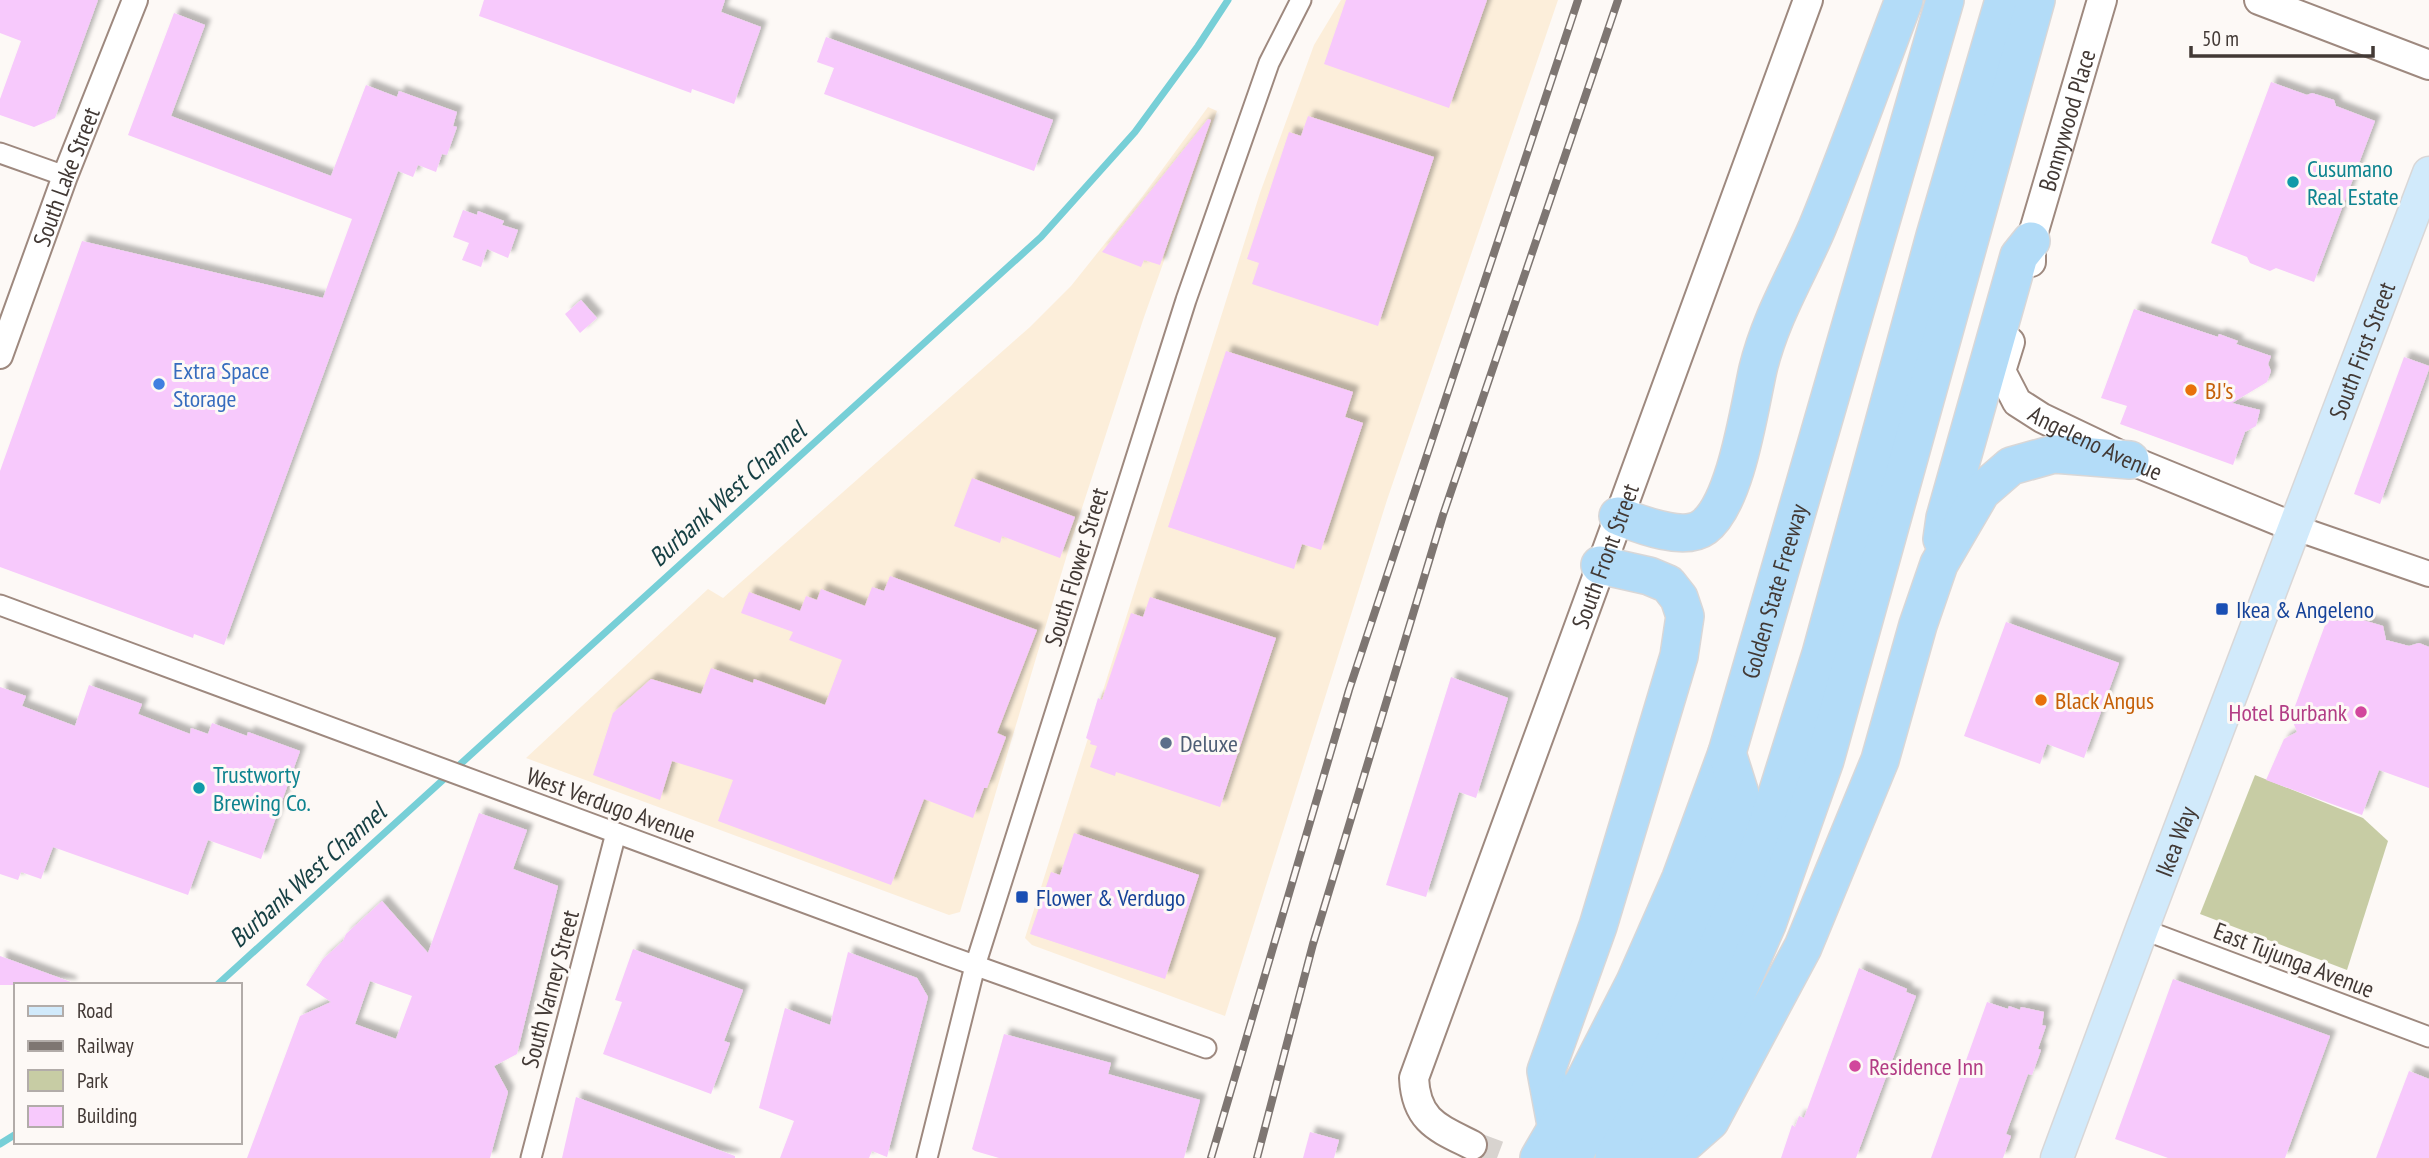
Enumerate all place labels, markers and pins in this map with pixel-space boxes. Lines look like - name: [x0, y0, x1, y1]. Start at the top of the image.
- place label: Cusumano Real Estate: [2307, 153, 2399, 212]
- marker: Cusumano Real Estate: [2285, 174, 2301, 190]
- place label: Extra Space Storage: [173, 355, 269, 414]
- place label: BJ's: [2205, 375, 2233, 406]
- marker: Extra Space Storage: [151, 376, 167, 392]
- marker: BJ's: [2183, 382, 2199, 398]
- place label: Ikea & Angeleno: [2236, 594, 2374, 625]
- marker: Ikea & Angeleno: [2214, 601, 2230, 617]
- place label: Black Angus: [2055, 685, 2154, 716]
- marker: Black Angus: [2033, 692, 2049, 708]
- place label: Hotel Burbank: [2229, 697, 2348, 728]
- marker: Hotel Burbank: [2353, 704, 2369, 720]
- place label: Deluxe: [1180, 728, 1238, 759]
- marker: Deluxe: [1158, 735, 1174, 751]
- place label: Trustworty Brewing Co.: [213, 759, 311, 818]
- marker: Trustworty Brewing Co.: [191, 780, 207, 796]
- place label: Flower & Verdugo: [1036, 882, 1185, 913]
- marker: Flower & Verdugo: [1014, 889, 1030, 905]
- place label: Residence Inn: [1869, 1051, 1983, 1082]
- marker: Residence Inn: [1847, 1058, 1863, 1074]

